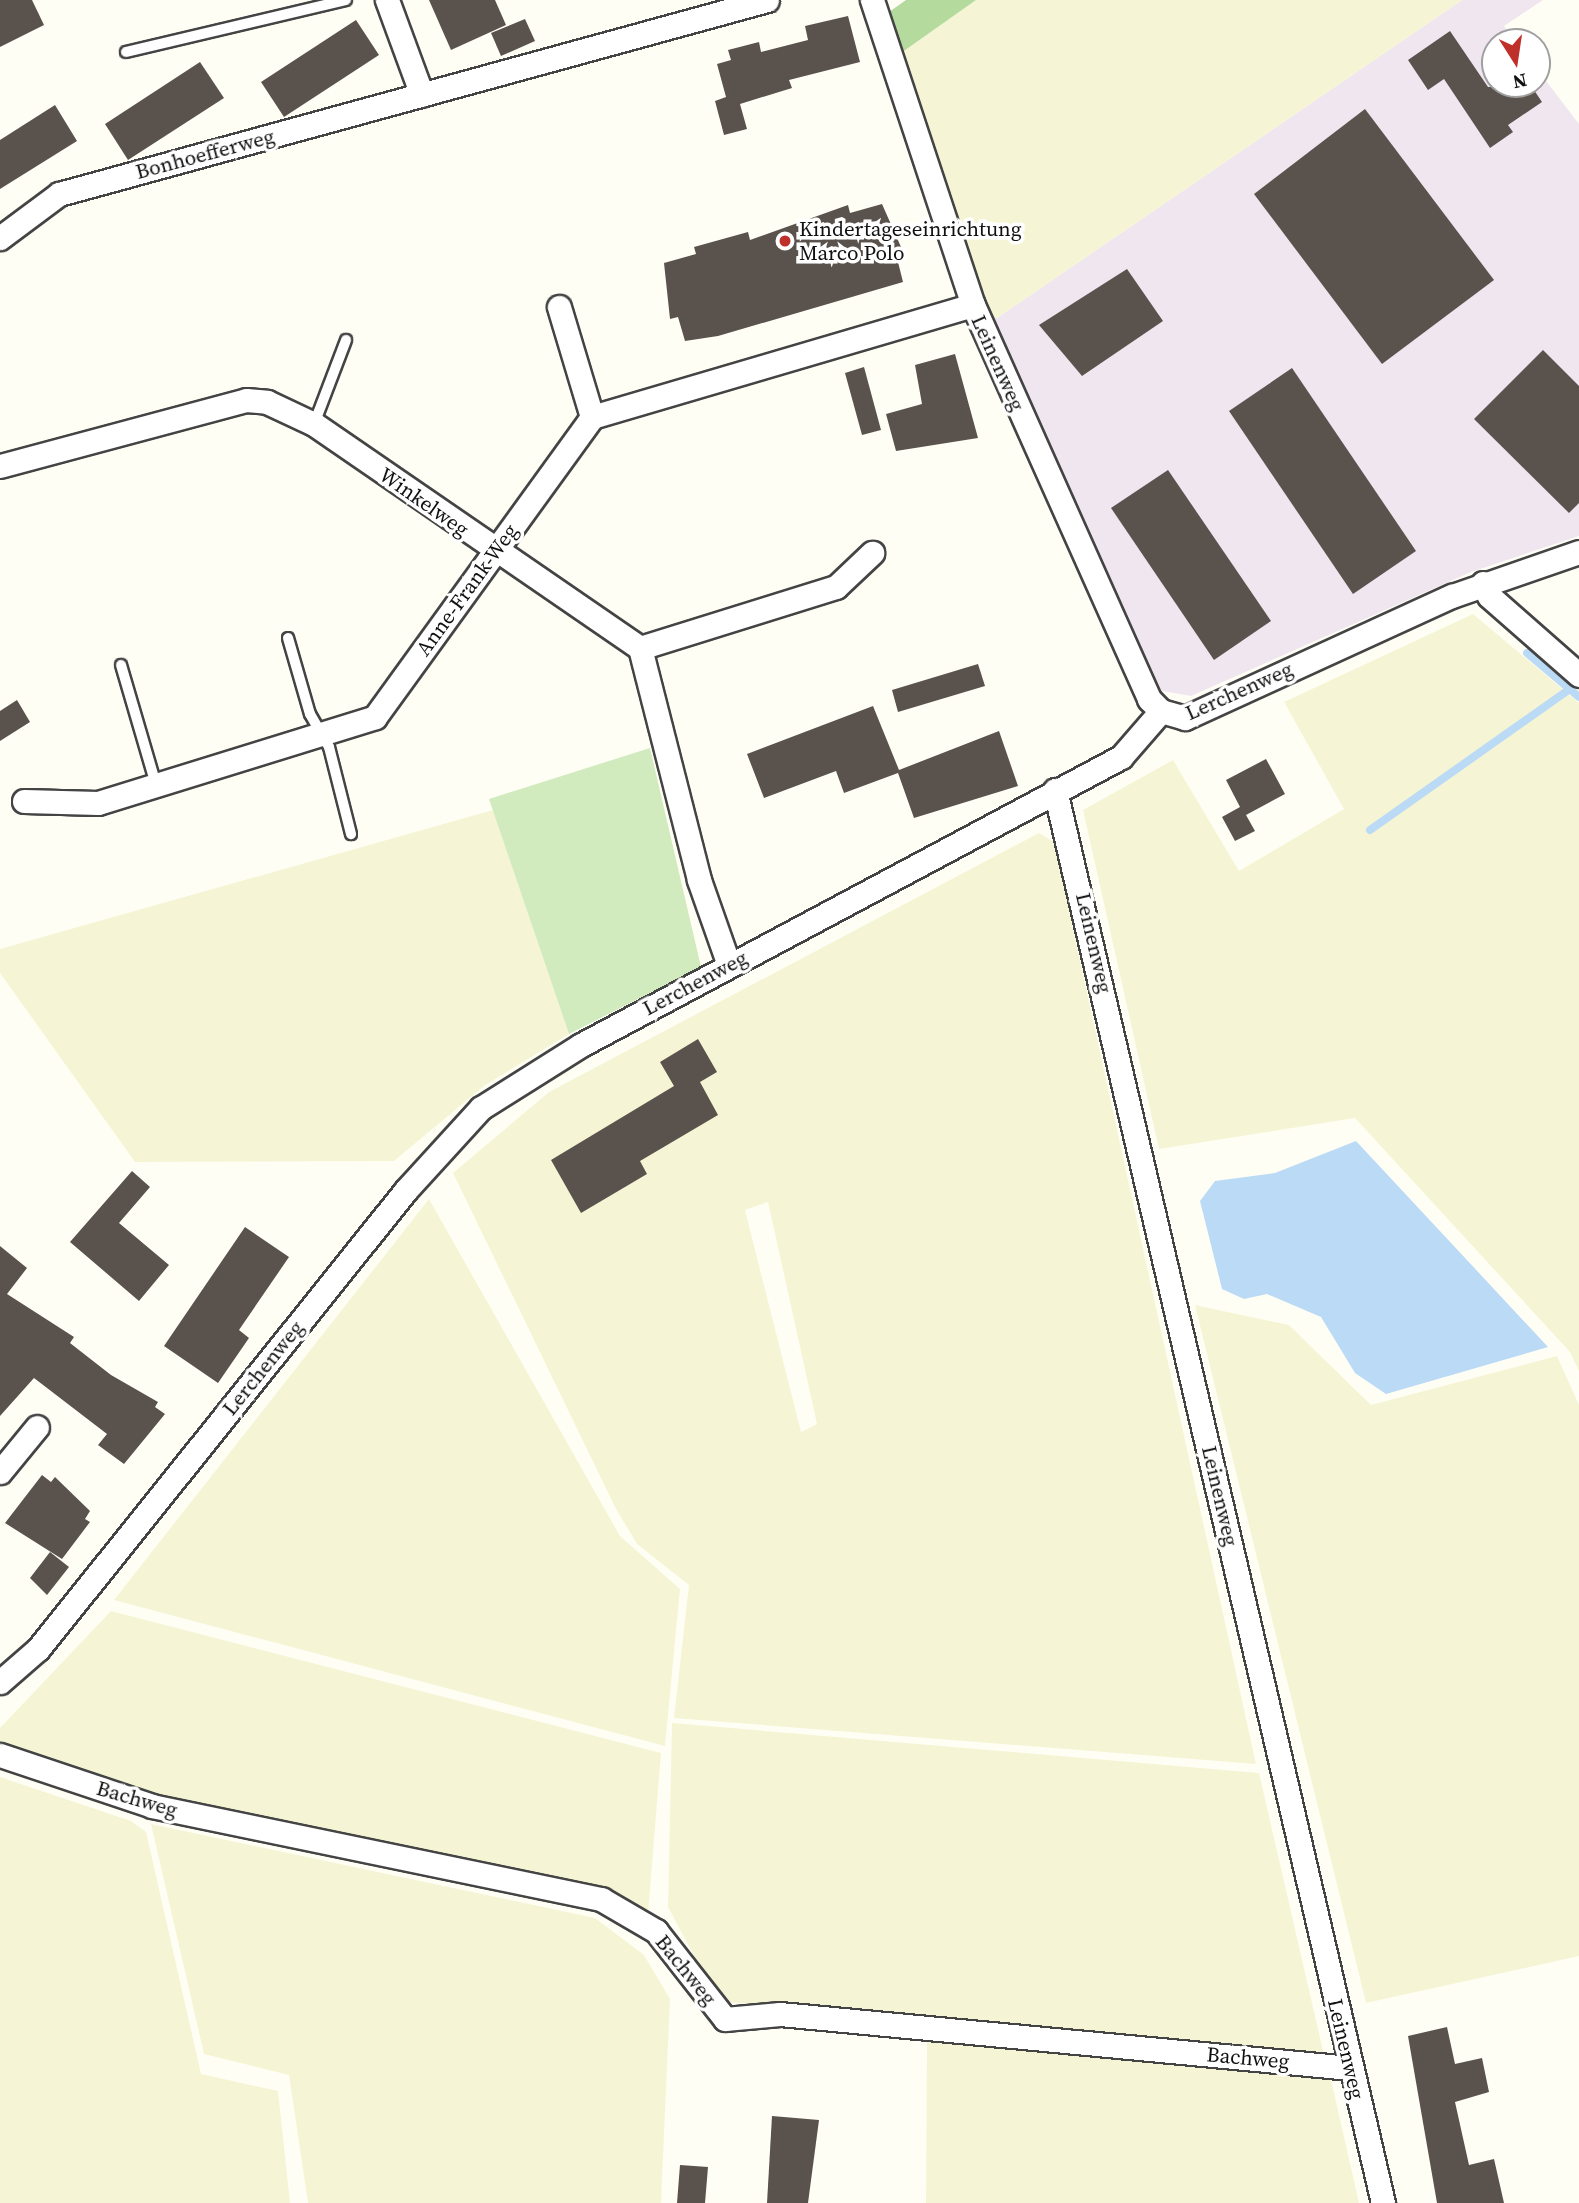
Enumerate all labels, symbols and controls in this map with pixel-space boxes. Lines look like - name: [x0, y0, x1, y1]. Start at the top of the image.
- north arrow: [1481, 28, 1551, 98]
- text: N: [1510, 67, 1529, 96]
- street label: Bonhoefferweg: [133, 123, 277, 185]
- place label: Kindertageseinrichtung Marco Polo: [799, 216, 1022, 266]
- marker: Kindertageseinrichtung Marco Polo: [777, 233, 793, 249]
- street label: Leinenweg: [966, 311, 1030, 415]
- street label: Winkelweg: [374, 462, 474, 542]
- street label: Anne-Frank-Weg: [411, 519, 523, 661]
- street label: Lerchenweg: [1182, 656, 1296, 726]
- street label: Leinenweg: [1070, 890, 1118, 996]
- street label: Lerchenweg: [639, 945, 751, 1021]
- street label: Lerchenweg: [217, 1316, 309, 1420]
- street label: Leinenweg: [1196, 1443, 1244, 1549]
- street label: Bachweg: [94, 1775, 180, 1823]
- street label: Bachweg: [650, 1930, 722, 2010]
- street label: Leinenweg: [1322, 1996, 1370, 2102]
- street label: Bachweg: [1206, 2042, 1290, 2074]

